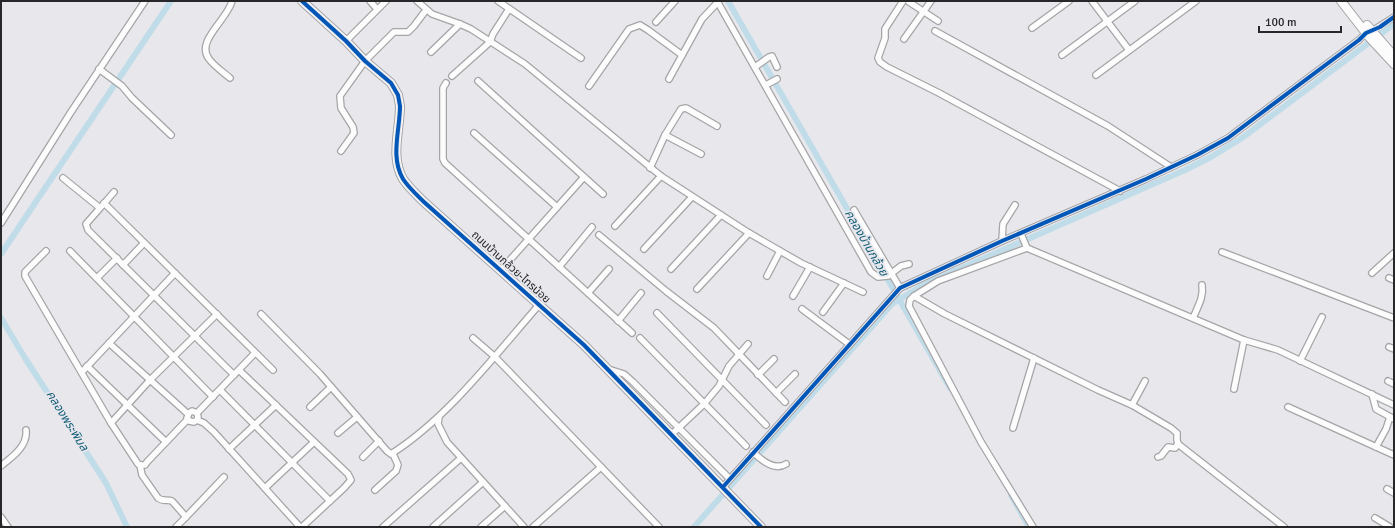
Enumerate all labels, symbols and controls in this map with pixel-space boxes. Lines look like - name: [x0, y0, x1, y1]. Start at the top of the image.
- scale bar: [1259, 8, 1341, 34]
- text: 100 m: [1265, 15, 1297, 30]
- water label: คลองบ้านกล้วย: [841, 207, 891, 280]
- street label: ถนนบ้านกล้วย-ไทรน้อย: [469, 228, 553, 306]
- water label: คลองพระพิมล: [43, 388, 92, 455]

